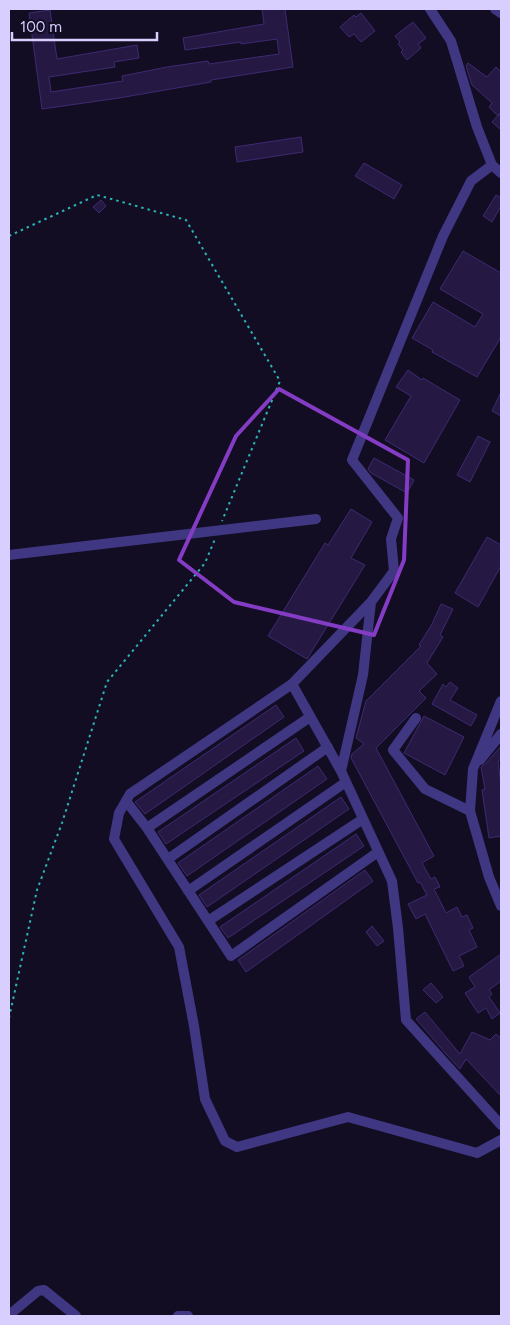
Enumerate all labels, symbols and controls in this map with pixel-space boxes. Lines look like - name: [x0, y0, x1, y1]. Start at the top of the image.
- scale bar: [12, 10, 158, 42]
- text: 100 m: [20, 18, 62, 36]

